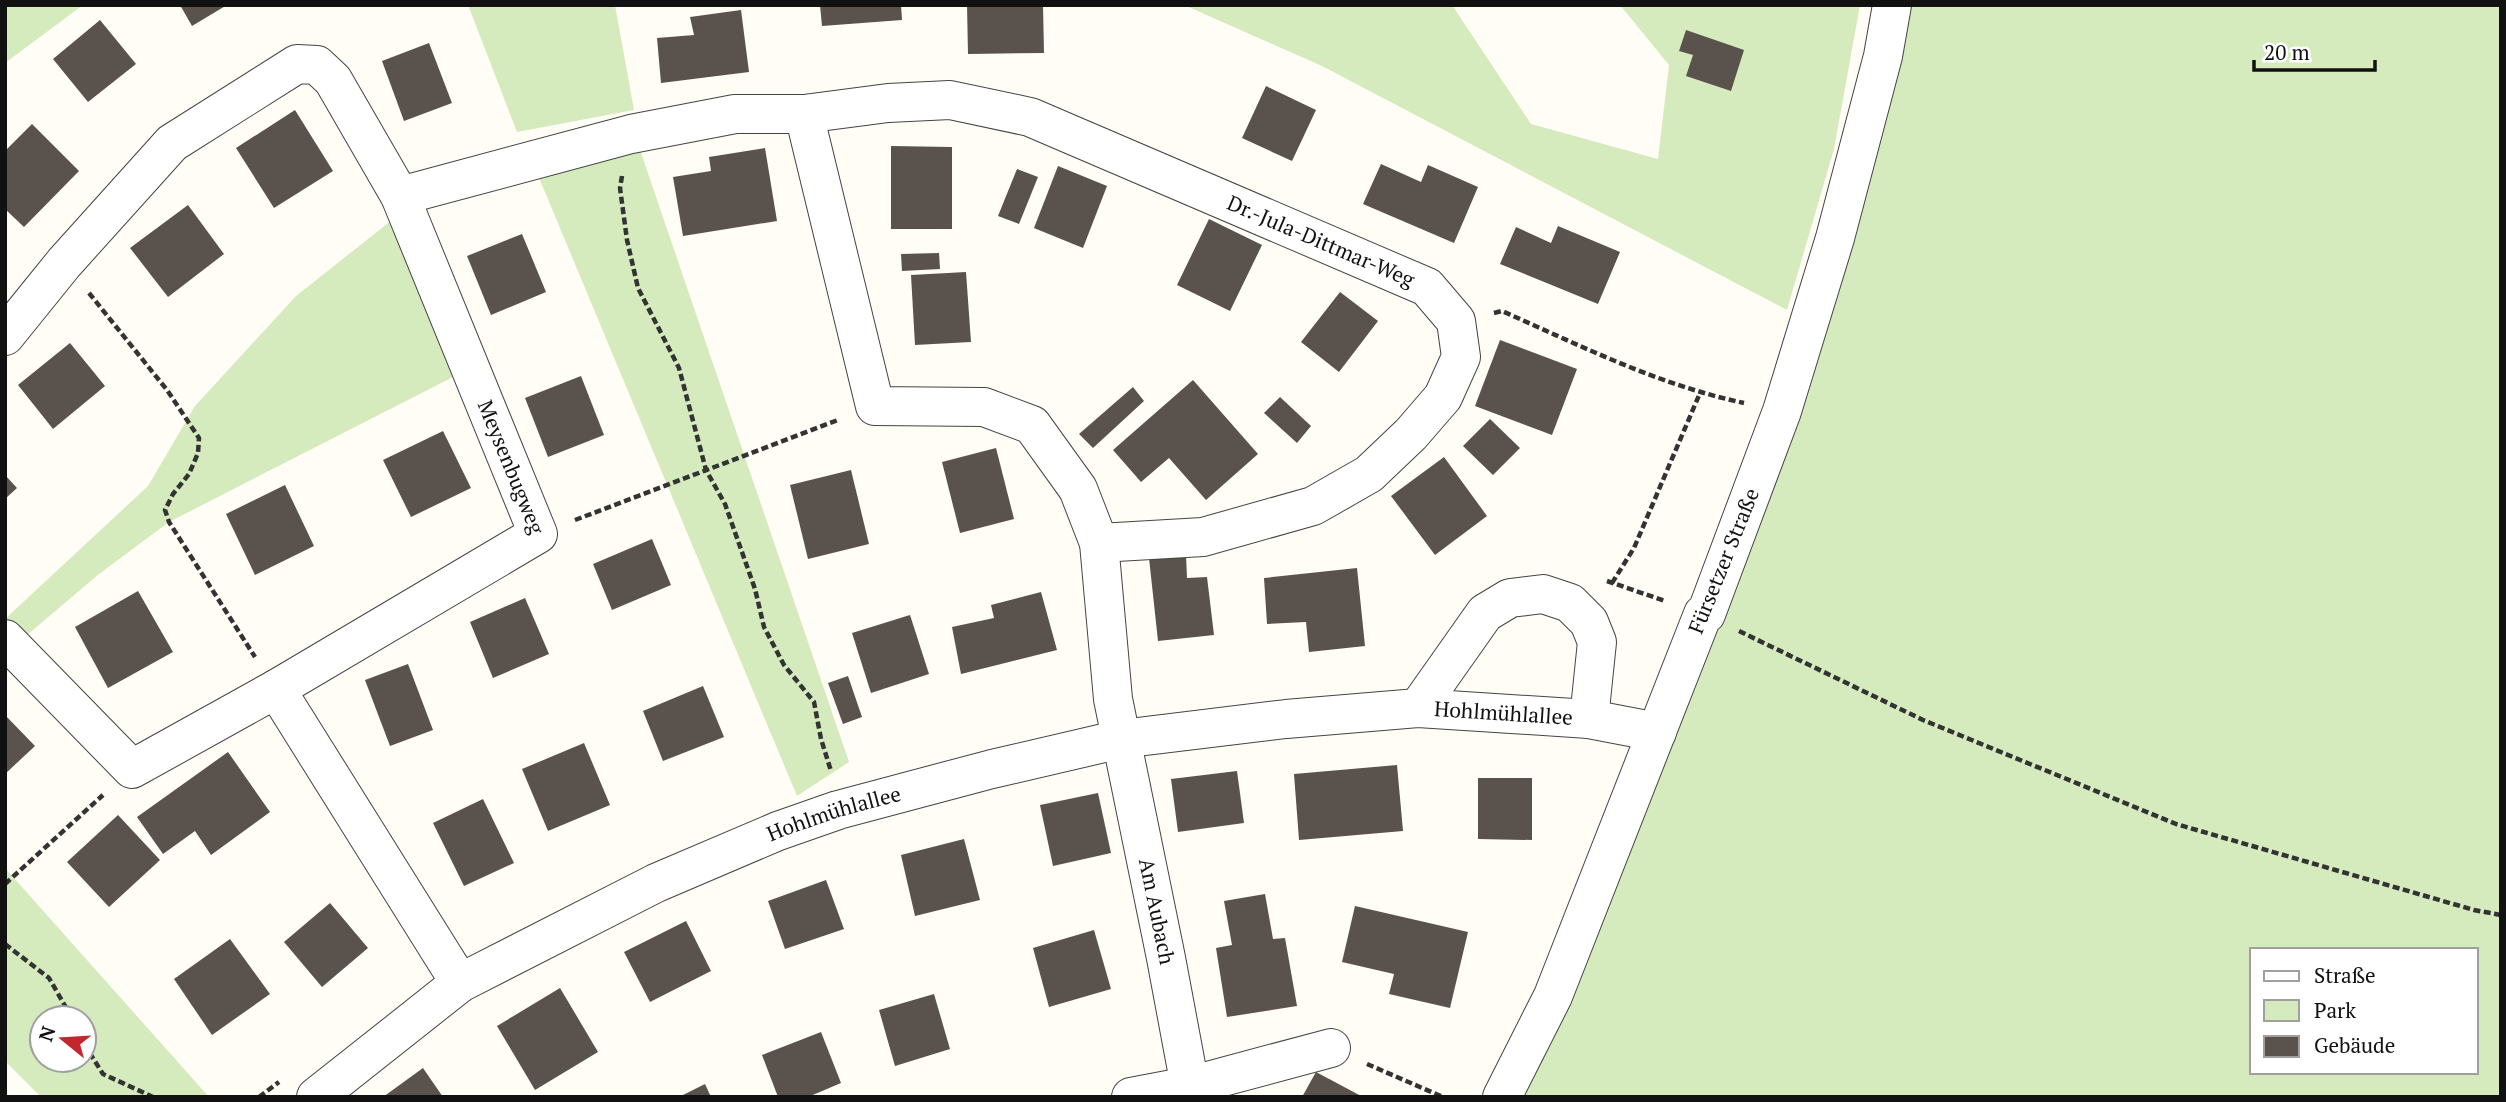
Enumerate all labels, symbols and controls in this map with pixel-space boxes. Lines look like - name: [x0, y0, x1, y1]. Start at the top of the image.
- scale bar: [2254, 28, 2375, 72]
- text: 20 m: [2264, 38, 2310, 66]
- street label: Dr.-Jula-Dittmar-Weg: [1223, 188, 1420, 293]
- street label: Meysenbugweg: [472, 396, 552, 539]
- street label: Fürsetzer Straße: [1681, 484, 1765, 637]
- street label: Hohlmühlallee: [1433, 694, 1574, 731]
- street label: Hohlmühlallee: [762, 779, 904, 847]
- street label: Am Aubach: [1133, 856, 1182, 967]
- legend: [2250, 948, 2478, 1074]
- text: Straße: [2314, 961, 2376, 989]
- text: Park: [2314, 996, 2356, 1024]
- north arrow: [28, 1004, 98, 1074]
- text: N: [32, 1022, 61, 1044]
- text: Gebäude: [2314, 1031, 2395, 1059]

